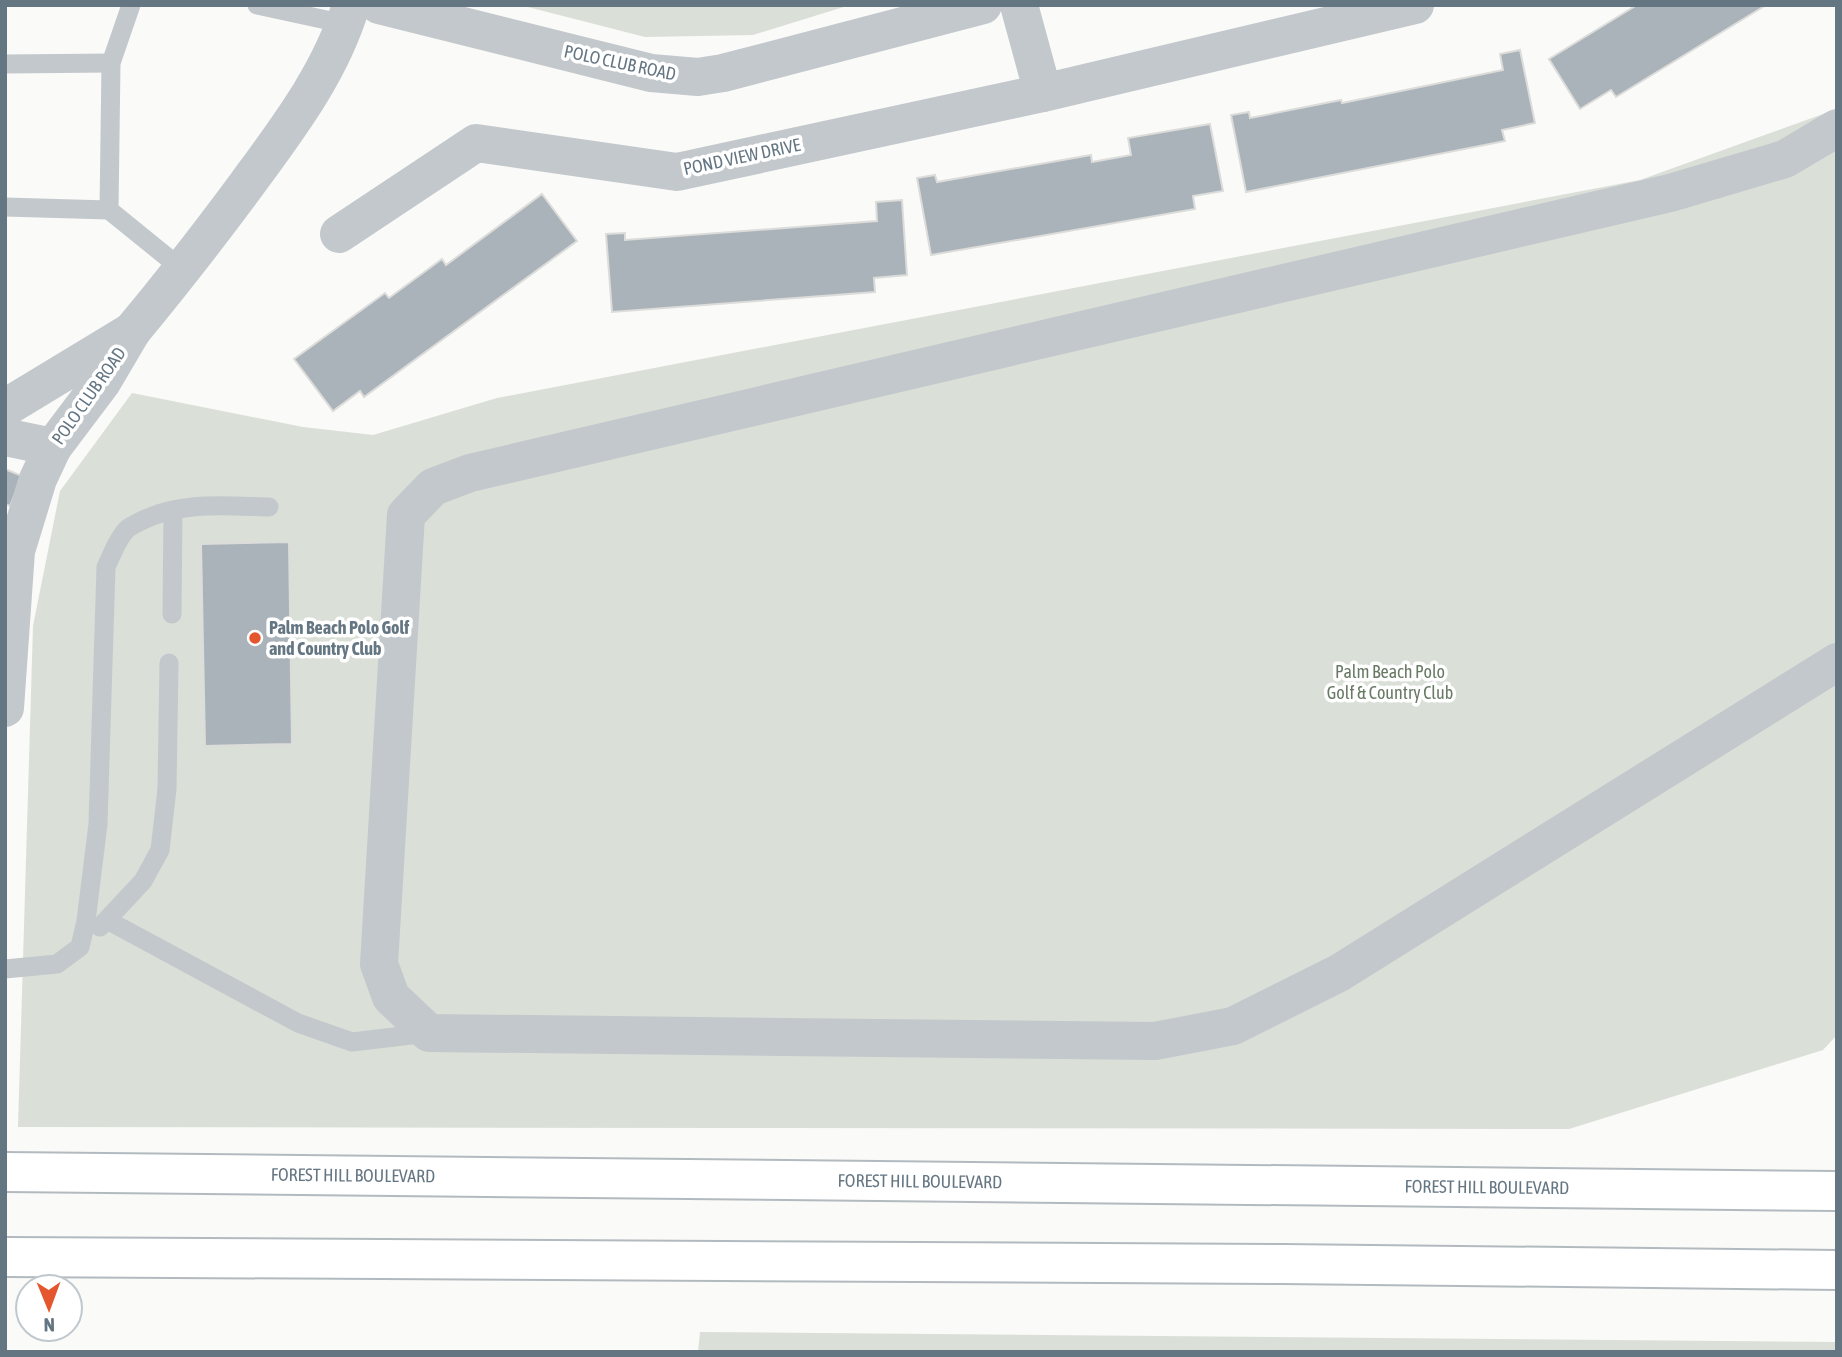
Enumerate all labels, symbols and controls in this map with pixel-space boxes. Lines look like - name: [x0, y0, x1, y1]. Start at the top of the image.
- street label: POLO CLUB ROAD: [562, 40, 678, 85]
- street label: POND VIEW DRIVE: [681, 134, 803, 179]
- street label: POLO CLUB ROAD: [47, 343, 130, 448]
- place label: Palm Beach Polo Golf and Country Club: [269, 617, 410, 659]
- marker: Palm Beach Polo Golf and Country Club: [247, 630, 263, 646]
- park label: Palm Beach Polo Golf & Country Club: [1327, 661, 1453, 703]
- street label: FOREST HILL BOULEVARD: [271, 1164, 435, 1186]
- street label: FOREST HILL BOULEVARD: [838, 1170, 1002, 1192]
- street label: FOREST HILL BOULEVARD: [1405, 1176, 1569, 1198]
- north arrow: [14, 1273, 84, 1343]
- text: N: [43, 1314, 55, 1336]

